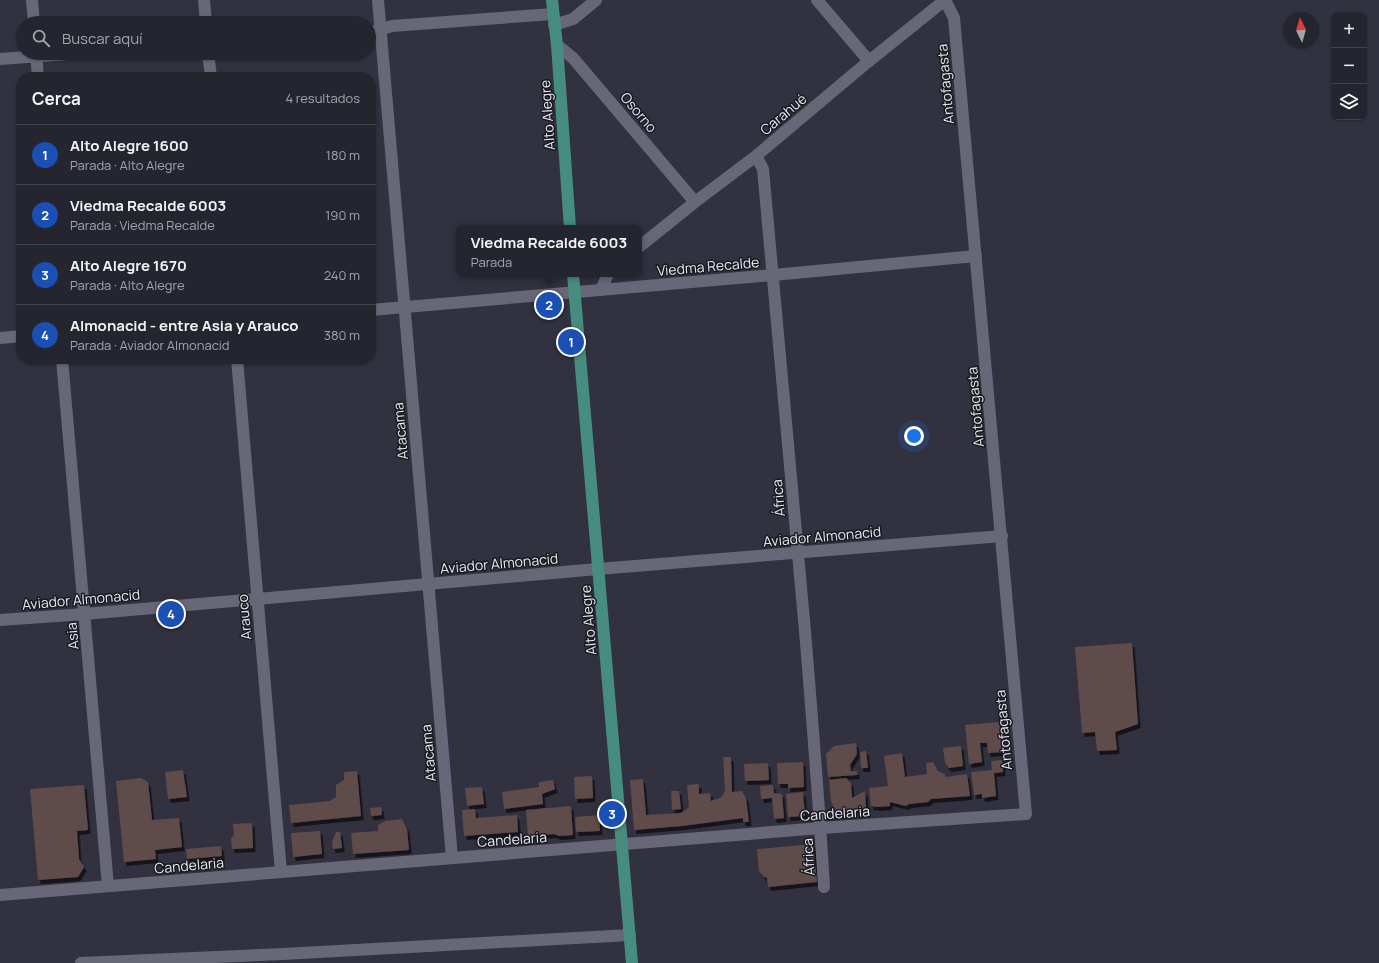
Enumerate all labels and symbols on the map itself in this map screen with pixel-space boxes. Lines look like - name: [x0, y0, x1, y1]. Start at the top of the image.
- north arrow: [1283, 12, 1319, 48]
- street label: Antofagasta: [932, 43, 958, 125]
- street label: Alto Alegre: [535, 79, 559, 151]
- street label: Osorno: [617, 88, 661, 136]
- street label: Carahué: [756, 89, 810, 139]
- street label: Viedma Recalde: [656, 252, 760, 280]
- pin: 2: [536, 290, 562, 320]
- pin: 1: [558, 327, 584, 357]
- street label: Antofagasta: [962, 366, 988, 448]
- street label: Atacama: [388, 402, 412, 460]
- your location: [904, 426, 924, 446]
- street label: África: [767, 479, 789, 517]
- street label: Aviador Almonacid: [762, 521, 882, 551]
- street label: Aviador Almonacid: [439, 548, 559, 578]
- street label: Aviador Almonacid: [21, 584, 141, 614]
- street label: Alto Alegre: [575, 584, 601, 656]
- street label: Arauco: [233, 593, 255, 641]
- pin: 4: [158, 599, 184, 629]
- street label: Asia: [61, 622, 83, 650]
- street label: Antofagasta: [990, 689, 1016, 771]
- street label: Atacama: [416, 724, 440, 782]
- pin: 3: [599, 799, 625, 829]
- street label: Candelaria: [800, 801, 870, 825]
- street label: Candelaria: [477, 827, 547, 851]
- street label: África: [798, 838, 818, 876]
- street label: Candelaria: [153, 852, 225, 878]

